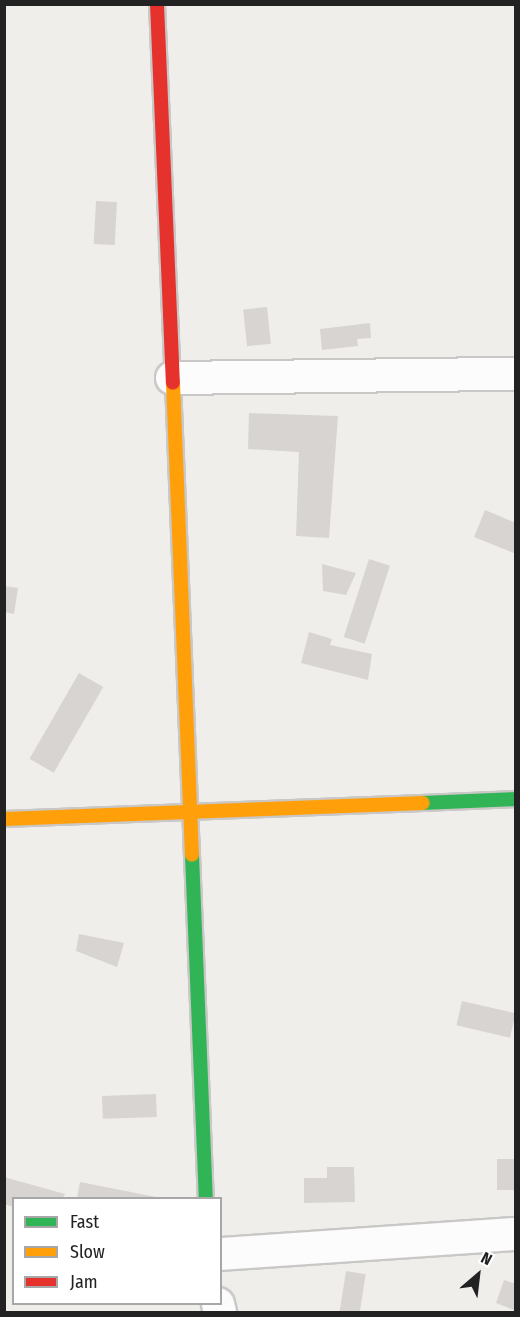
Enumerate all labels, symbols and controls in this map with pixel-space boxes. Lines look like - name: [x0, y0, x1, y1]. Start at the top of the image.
- legend: [12, 1197, 222, 1305]
- text: Fast: [70, 1211, 99, 1233]
- text: Slow: [70, 1241, 105, 1263]
- north arrow: [448, 1245, 508, 1305]
- text: N: [478, 1248, 495, 1269]
- text: Jam: [70, 1271, 98, 1293]

